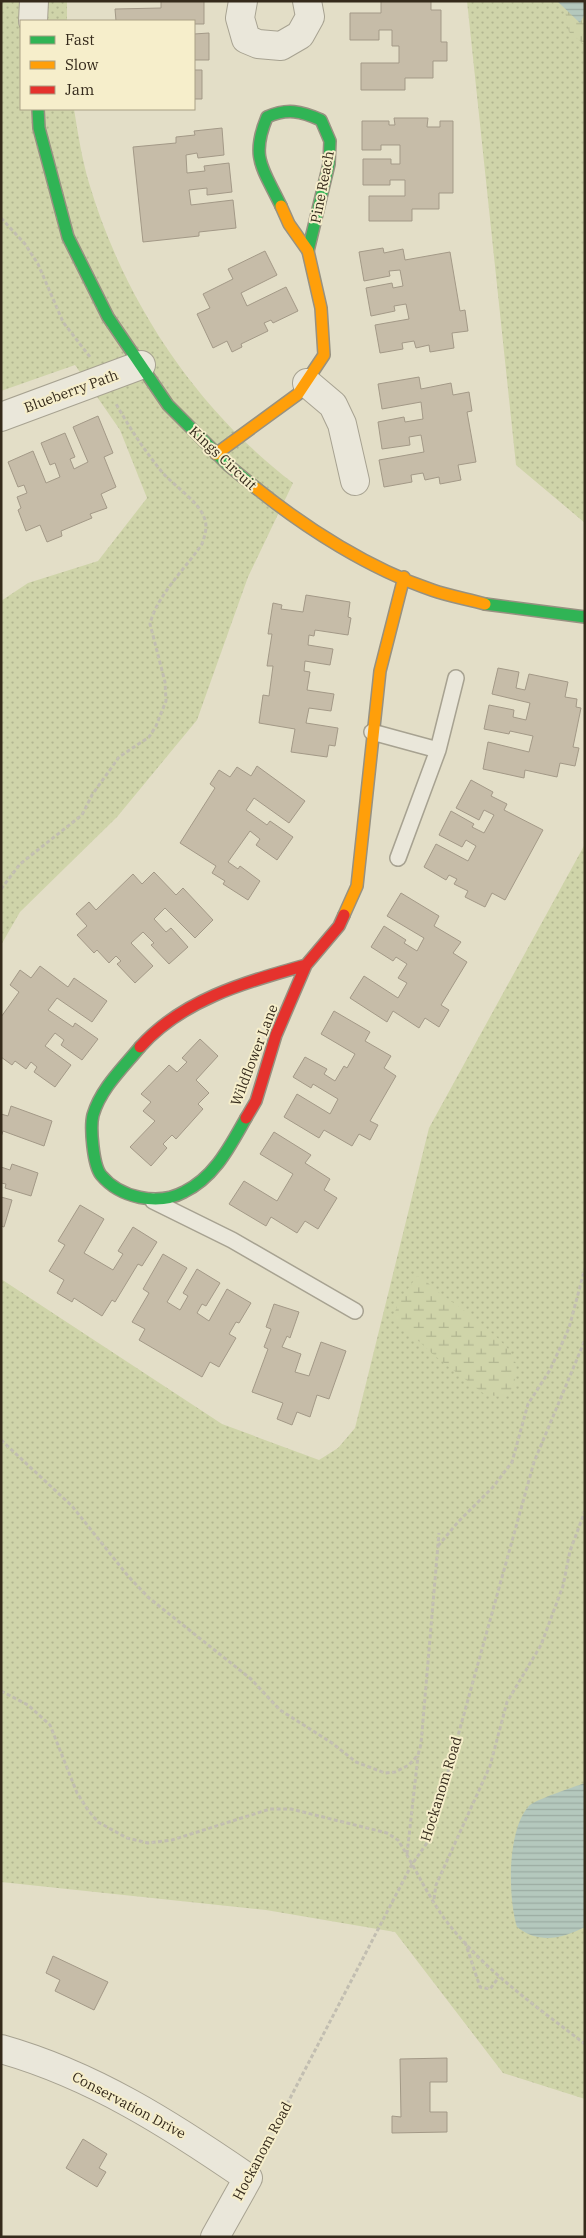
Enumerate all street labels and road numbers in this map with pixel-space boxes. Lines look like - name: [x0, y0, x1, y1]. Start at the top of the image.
- street label: Pine Reach: [306, 149, 338, 225]
- street label: Blueberry Path: [21, 366, 121, 416]
- street label: Kings Circuit: [185, 422, 261, 494]
- street label: Wildflower Lane: [226, 1002, 282, 1108]
- street label: Hockanom Road: [416, 1734, 466, 1844]
- street label: Conservation Drive: [69, 2067, 189, 2143]
- street label: Hockanom Road: [228, 2098, 296, 2203]

